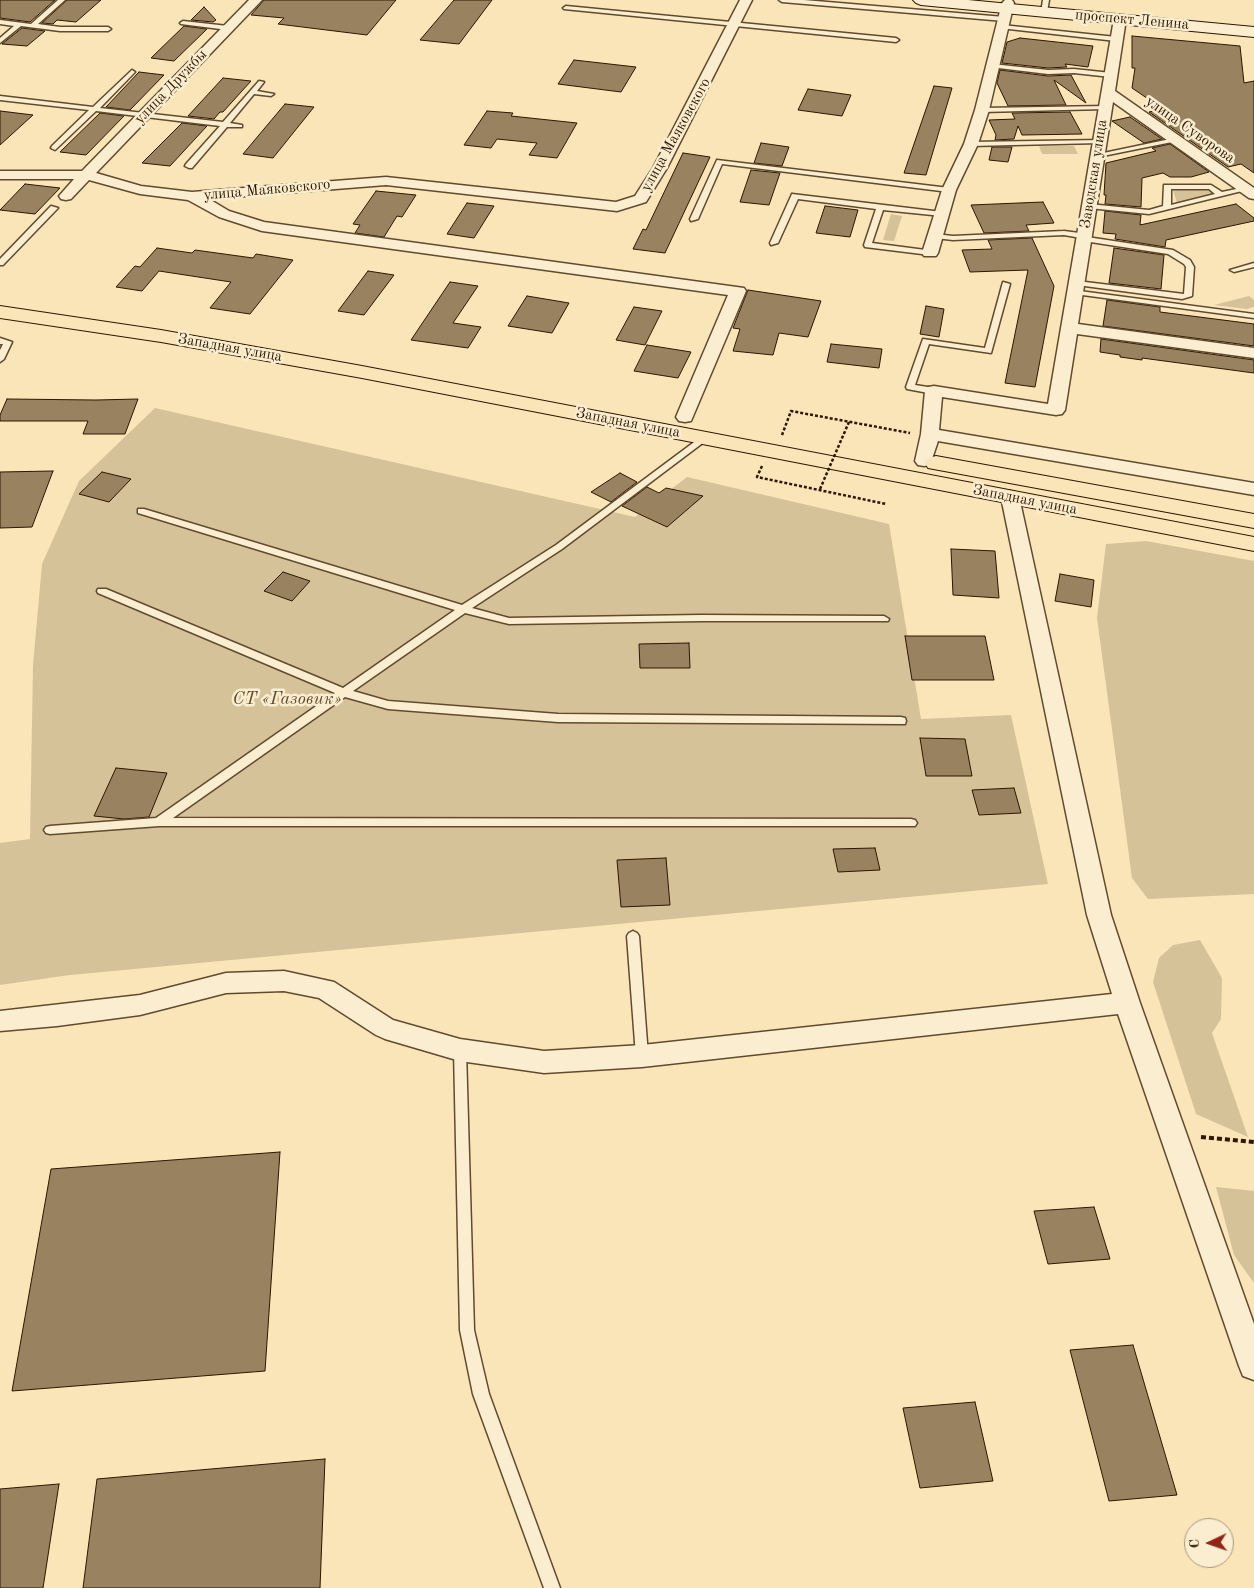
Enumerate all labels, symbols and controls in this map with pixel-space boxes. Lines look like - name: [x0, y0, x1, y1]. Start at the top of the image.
- street label: проспект Ленина: [1074, 6, 1190, 34]
- street label: улица Дружбы: [131, 46, 211, 128]
- street label: улица Маяковского: [637, 75, 715, 195]
- street label: улица Суворова: [1142, 93, 1238, 167]
- street label: Заводская улица: [1076, 118, 1112, 230]
- street label: улица Маяковского: [203, 175, 331, 205]
- street label: Западная улица: [176, 330, 284, 366]
- street label: Западная улица: [574, 404, 682, 442]
- street label: Западная улица: [971, 481, 1079, 519]
- park label: СТ «Газовик»: [232, 688, 342, 710]
- north arrow: [1184, 1518, 1234, 1568]
- text: С: [1188, 1539, 1202, 1549]

